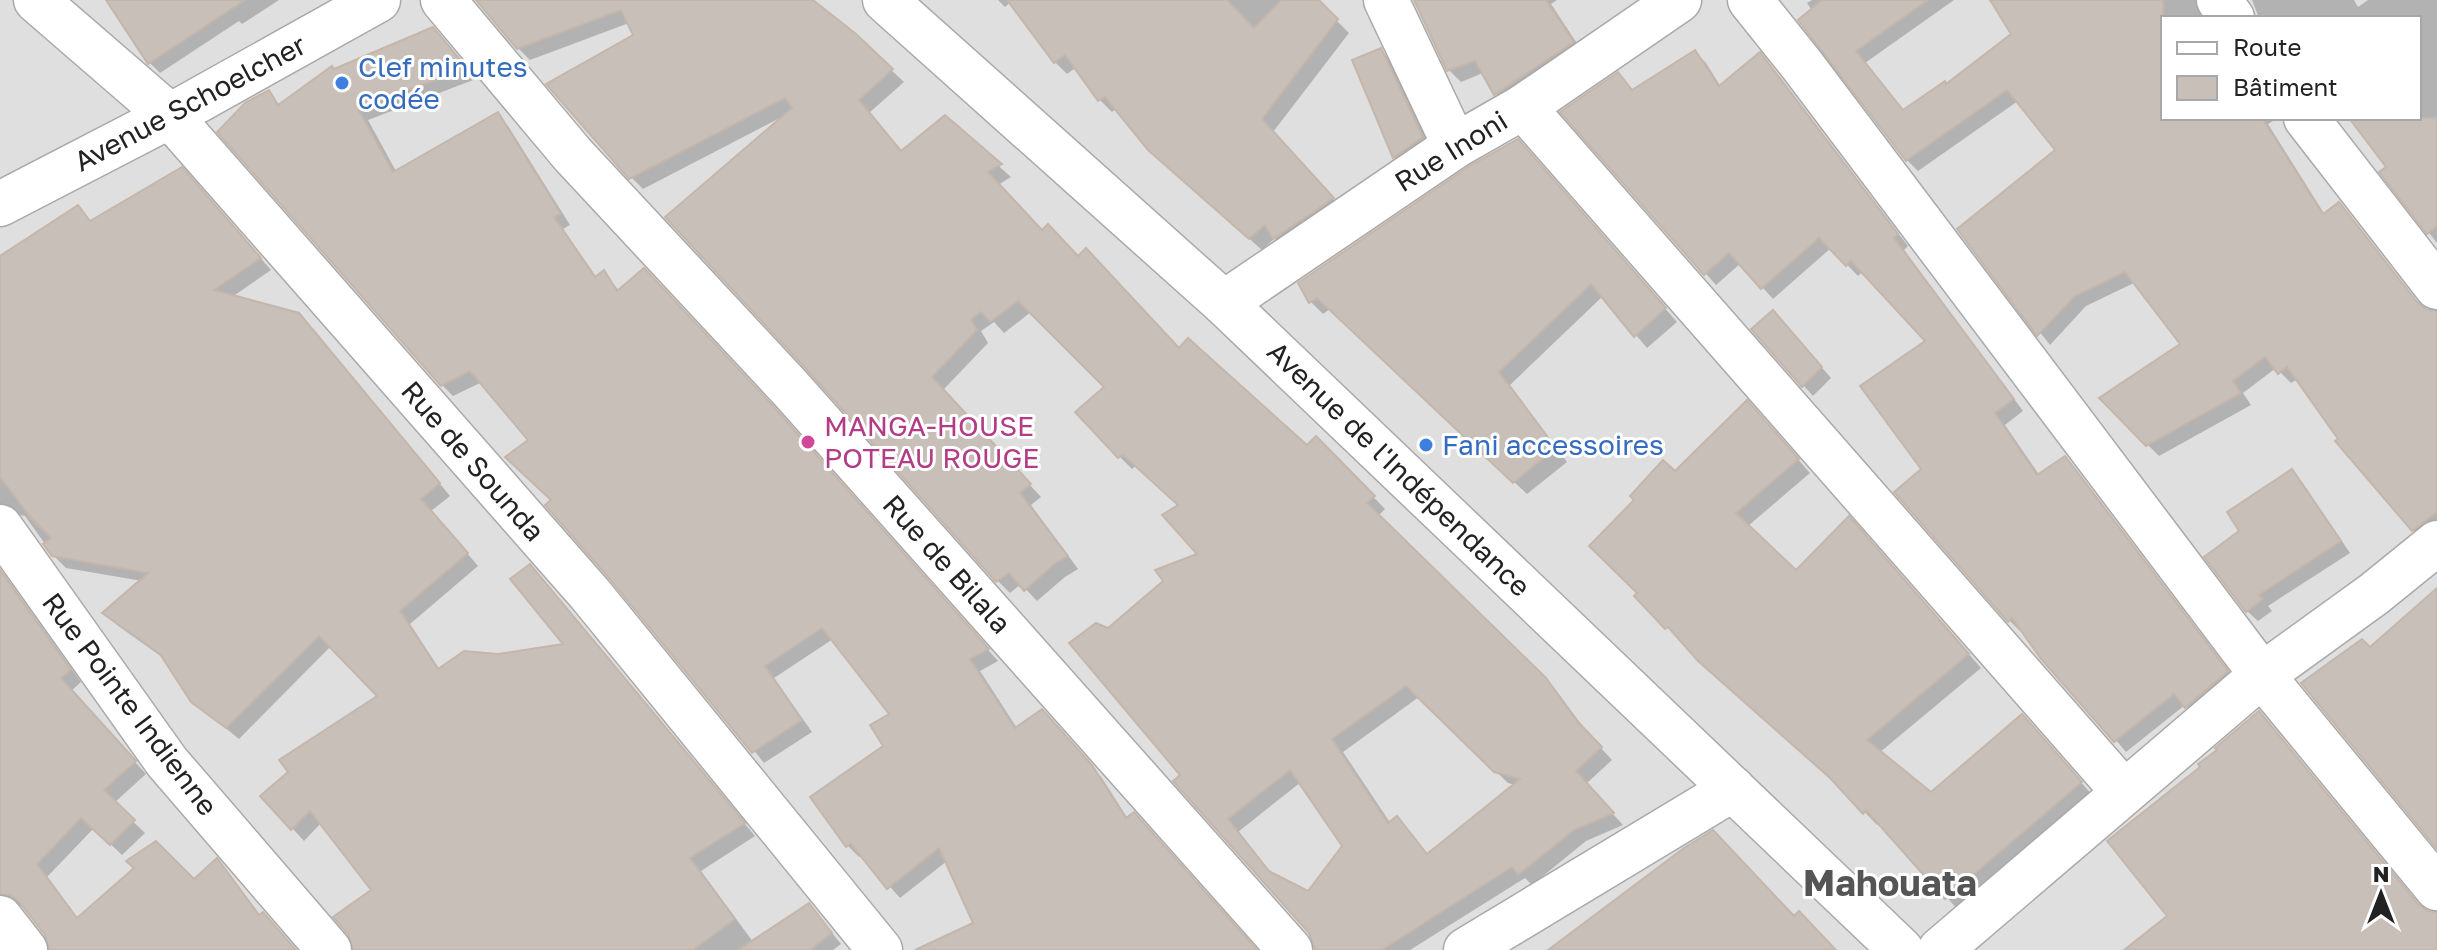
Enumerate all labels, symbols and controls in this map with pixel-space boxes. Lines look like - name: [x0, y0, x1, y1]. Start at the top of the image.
- legend: [2161, 16, 2421, 120]
- street label: Avenue Schoelcher: [68, 27, 311, 178]
- text: Route: [2233, 32, 2302, 61]
- place label: Clef minutes codée: [358, 50, 528, 115]
- text: Bâtiment: [2233, 72, 2338, 101]
- marker: Clef minutes codée: [333, 74, 351, 92]
- street label: Rue Inoni: [1388, 103, 1513, 198]
- street label: Avenue de l'Indépendance: [1261, 334, 1537, 603]
- street label: Rue de Sounda: [395, 374, 552, 547]
- place label: MANGA-HOUSE POTEAU ROUGE: [824, 409, 1039, 474]
- place label: Fani accessoires: [1442, 428, 1664, 461]
- marker: MANGA-HOUSE POTEAU ROUGE: [799, 433, 817, 451]
- marker: Fani accessoires: [1417, 436, 1435, 454]
- street label: Rue de Bilala: [877, 488, 1018, 640]
- street label: Rue Pointe Indienne: [36, 586, 225, 821]
- north arrow: [2341, 854, 2421, 934]
- text: N: [2373, 860, 2389, 887]
- district label: Mahouata: [1803, 861, 1977, 904]

